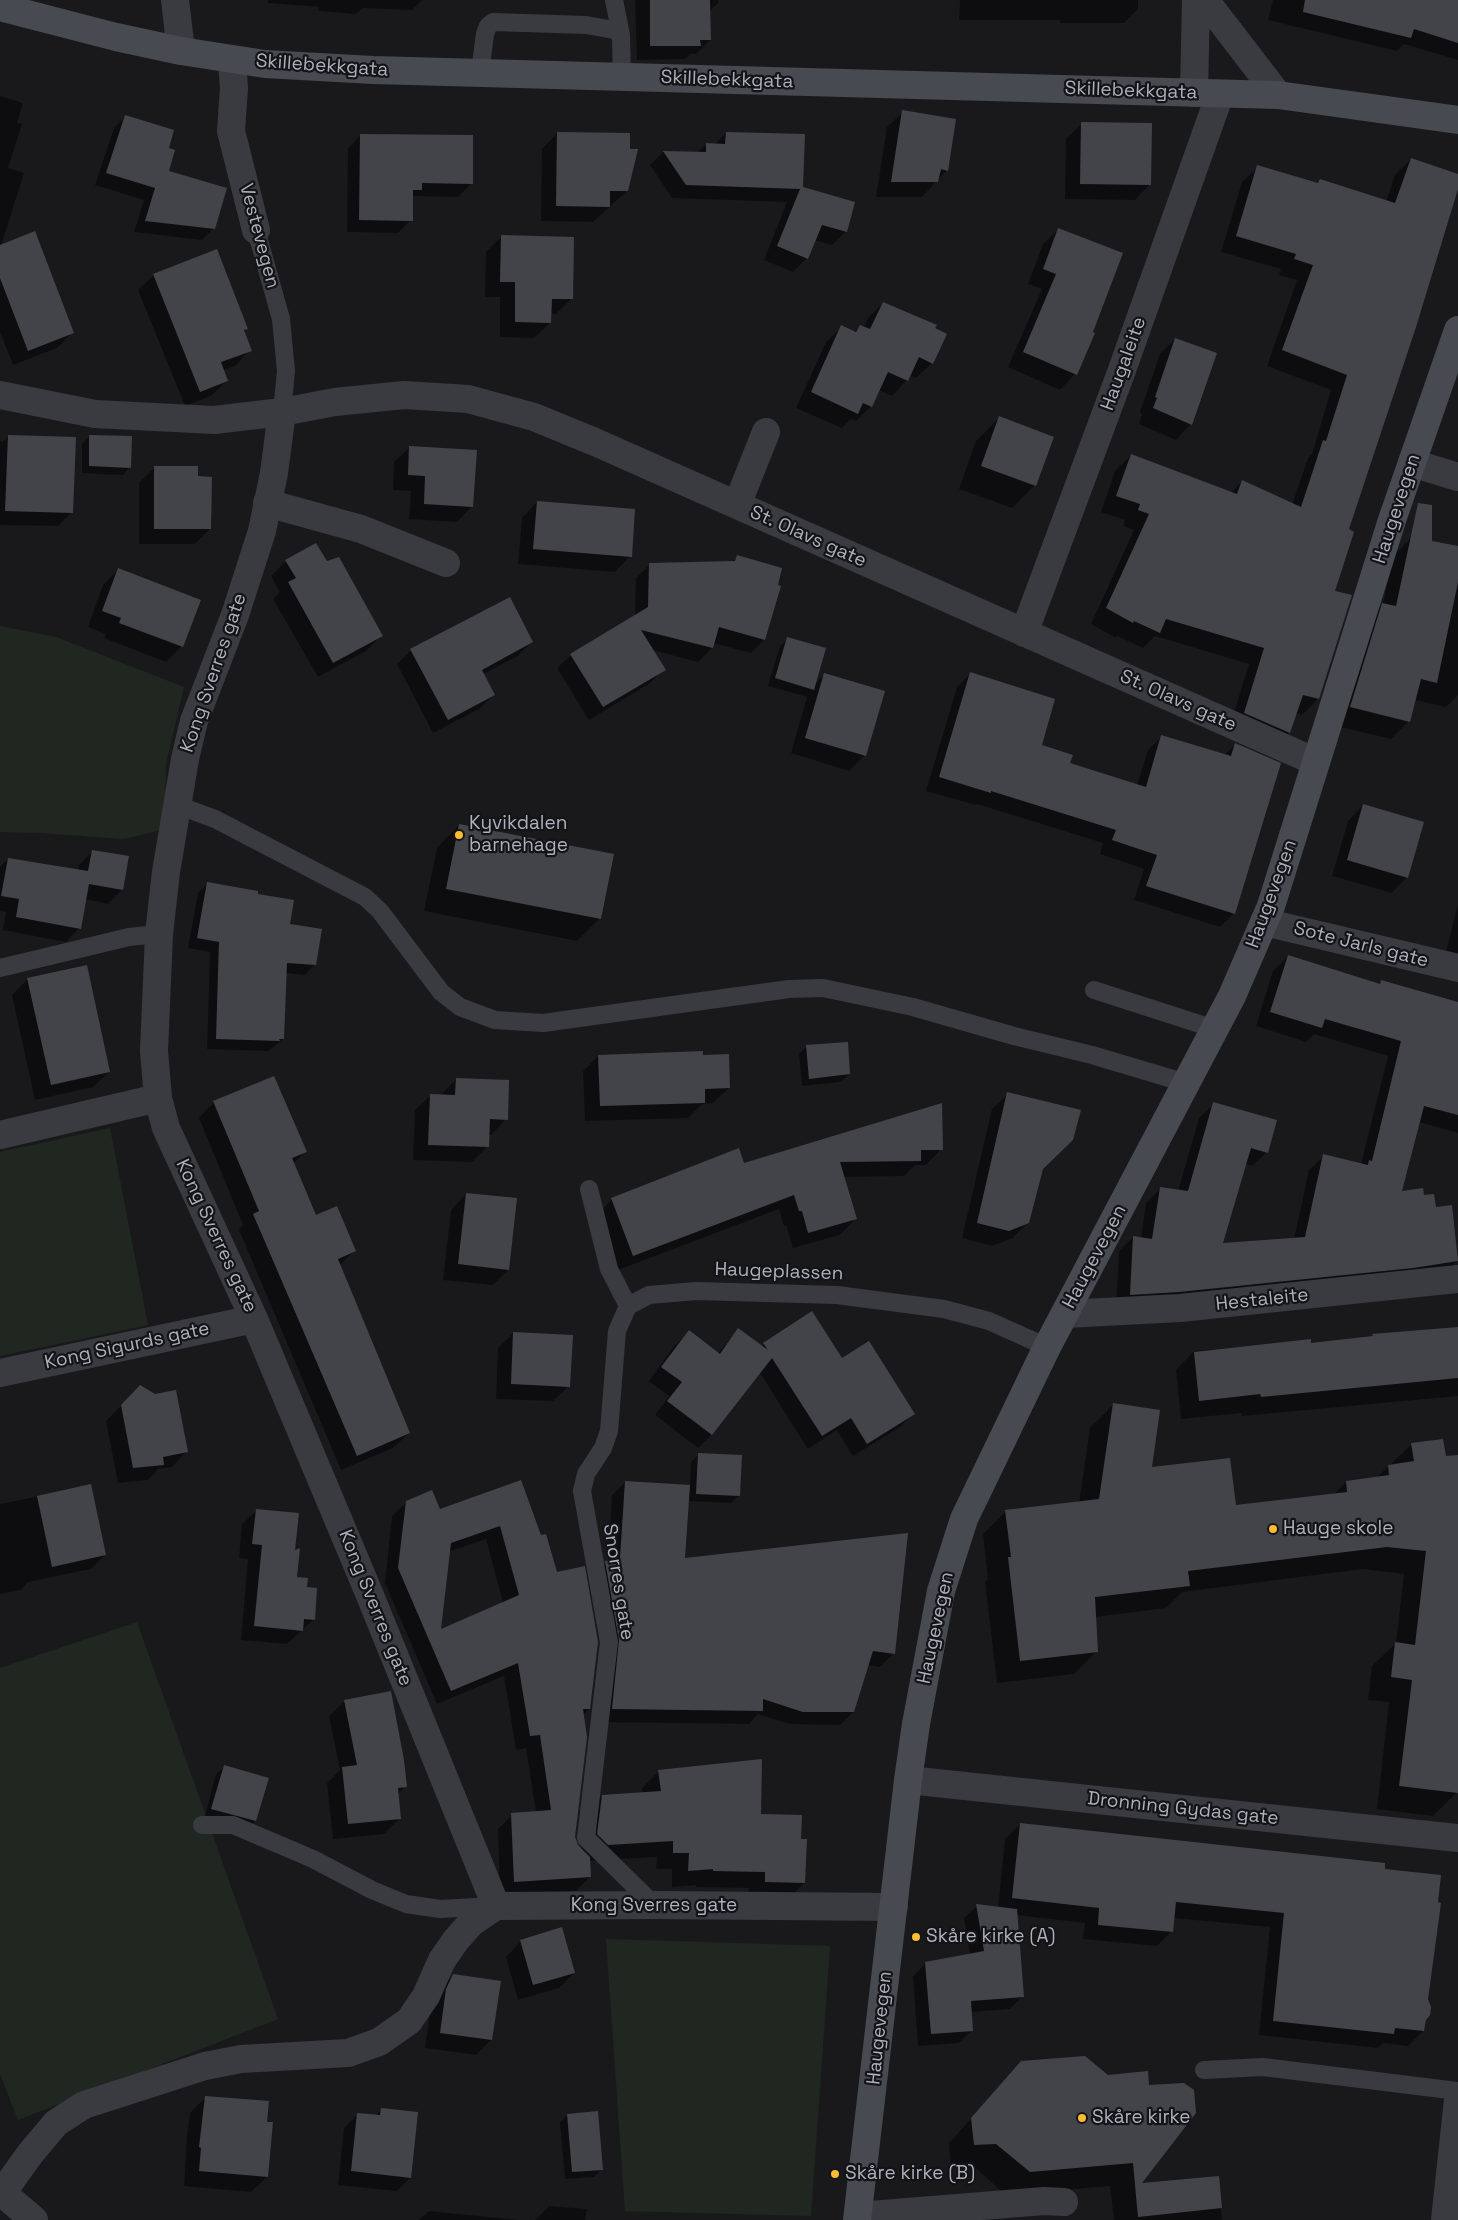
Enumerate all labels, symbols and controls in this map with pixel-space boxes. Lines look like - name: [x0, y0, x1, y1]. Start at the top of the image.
- street label: Skillebekkgata: [255, 50, 389, 82]
- street label: Skillebekkgata: [660, 66, 794, 94]
- street label: Skillebekkgata: [1064, 77, 1198, 105]
- street label: Vestevegen: [234, 181, 284, 291]
- street label: Haugaleite: [1097, 314, 1151, 414]
- street label: Haugevegen: [1369, 451, 1425, 567]
- street label: St. Olavs gate: [746, 501, 870, 573]
- street label: Kong Sverres gate: [176, 590, 252, 756]
- street label: St. Olavs gate: [1116, 665, 1240, 737]
- place label: Kyvikdalen barnehage: [469, 813, 568, 857]
- marker: Kyvikdalen barnehage: [453, 829, 465, 841]
- street label: Haugevegen: [1242, 837, 1302, 951]
- street label: Sote Jarls gate: [1291, 917, 1431, 973]
- street label: Kong Sverres gate: [170, 1156, 262, 1316]
- street label: Haugevegen: [1058, 1201, 1132, 1313]
- street label: Haugeplassen: [714, 1258, 844, 1286]
- street label: Hestaleite: [1214, 1284, 1310, 1316]
- street label: Kong Sigurds gate: [43, 1317, 211, 1375]
- place label: Hauge skole: [1283, 1518, 1393, 1540]
- street label: Snorres gate: [598, 1522, 638, 1642]
- marker: Hauge skole: [1267, 1523, 1279, 1535]
- street label: Kong Sverres gate: [333, 1526, 417, 1690]
- street label: Haugevegen: [913, 1570, 959, 1686]
- street label: Dronning Gydas gate: [1086, 1788, 1280, 1830]
- street label: Kong Sverres gate: [571, 1895, 737, 1917]
- place label: Skåre kirke (A): [926, 1926, 1055, 1948]
- marker: Skåre kirke (A): [910, 1931, 922, 1943]
- street label: Haugevegen: [863, 1970, 897, 2086]
- place label: Skåre kirke: [1092, 2107, 1191, 2129]
- marker: Skåre kirke: [1076, 2112, 1088, 2124]
- place label: Skåre kirke (B): [845, 2163, 975, 2185]
- marker: Skåre kirke (B): [829, 2168, 841, 2180]

